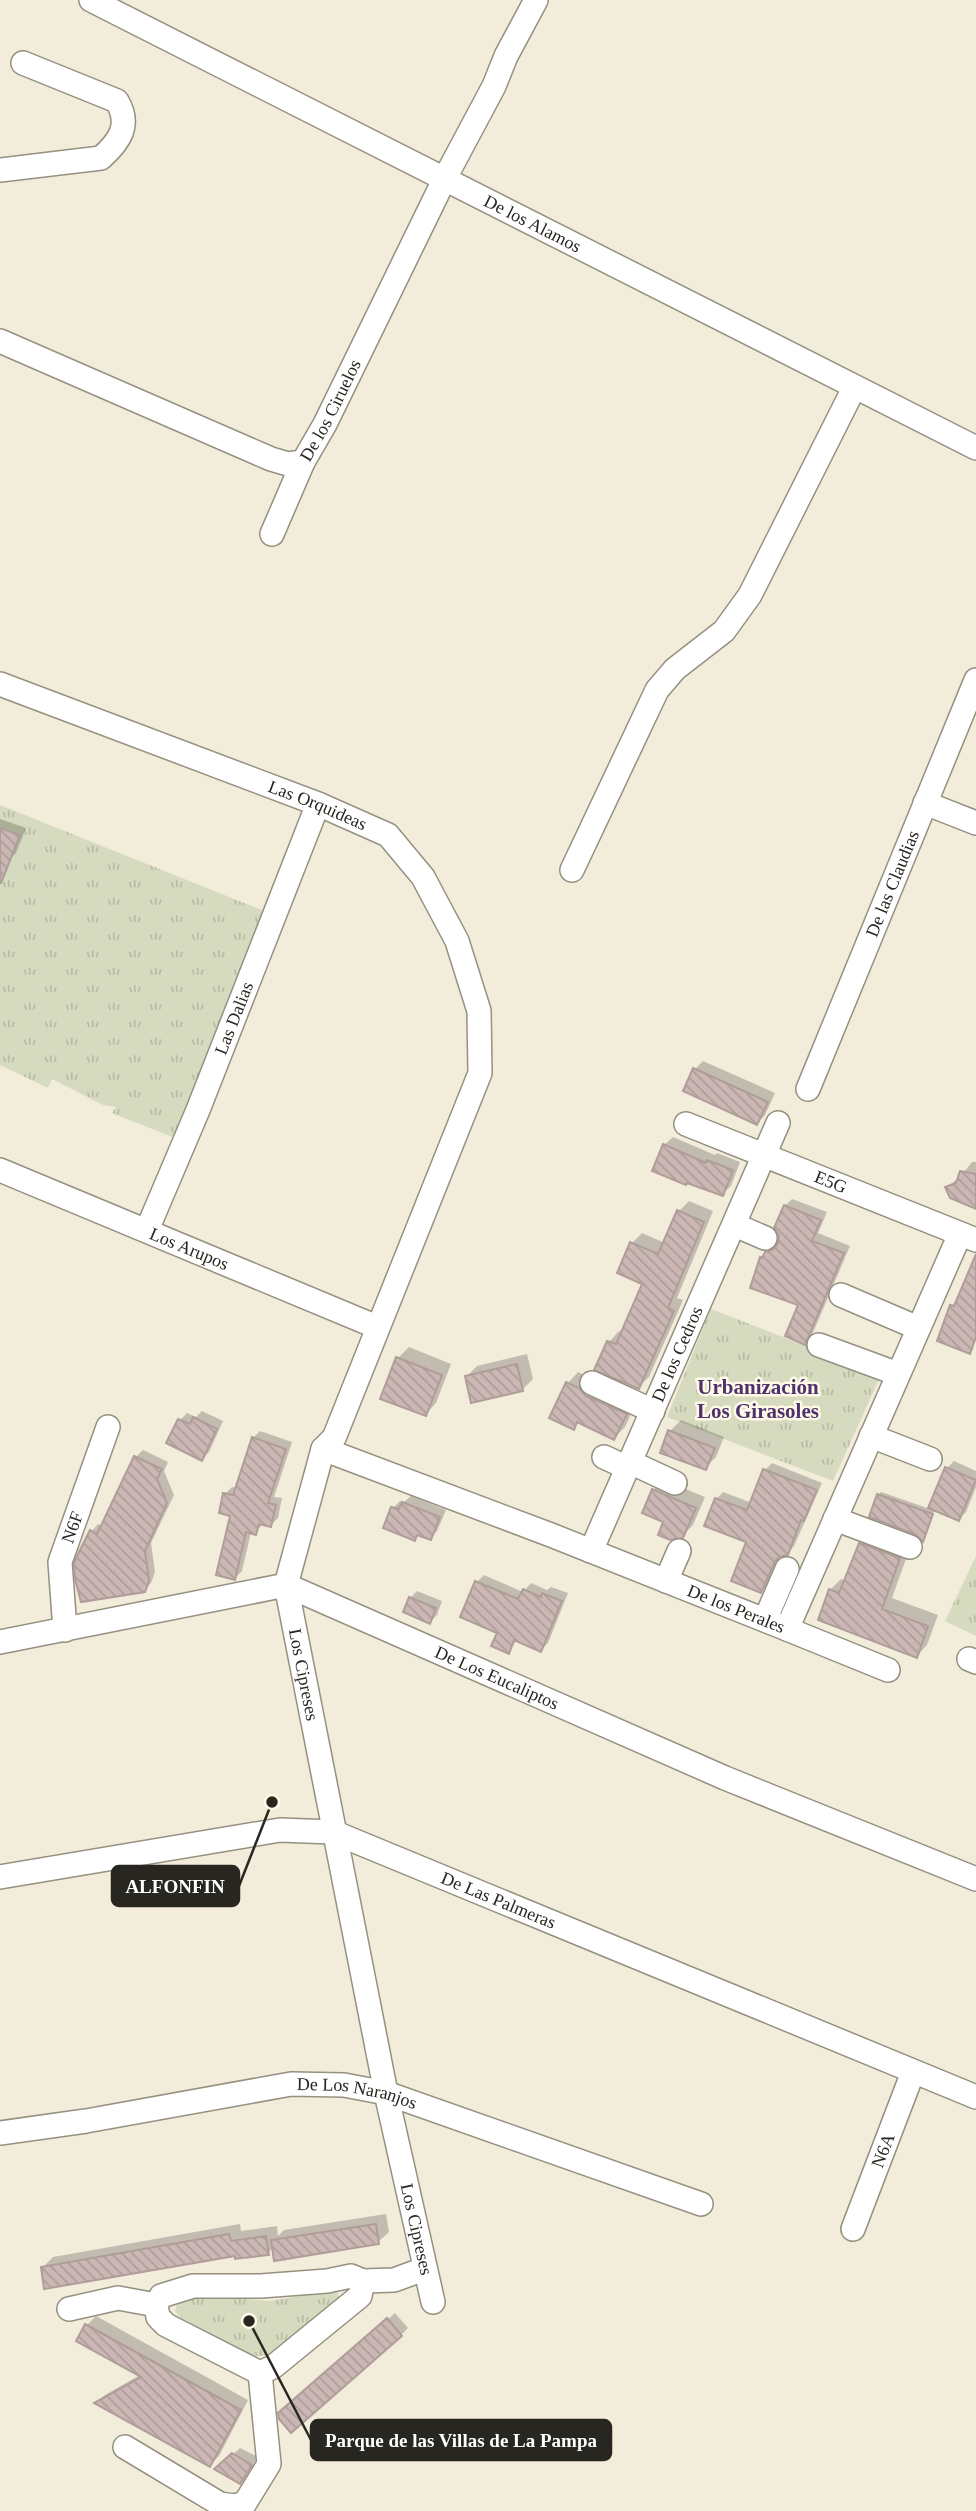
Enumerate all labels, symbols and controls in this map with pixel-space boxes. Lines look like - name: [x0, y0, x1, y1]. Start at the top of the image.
- street label: De los Alamos: [481, 191, 584, 256]
- street label: De los Ciruelos: [296, 356, 365, 465]
- street label: Las Orquideas: [266, 776, 370, 834]
- street label: De las Claudias: [862, 828, 923, 940]
- street label: Las Dalias: [211, 979, 257, 1057]
- street label: E5G: [812, 1167, 850, 1197]
- street label: Los Arupos: [147, 1224, 232, 1274]
- street label: De los Cedros: [647, 1303, 707, 1405]
- district label: Urbanización Los Girasoles: [697, 1375, 819, 1423]
- street label: N6F: [58, 1509, 87, 1546]
- street label: De los Perales: [685, 1580, 788, 1637]
- street label: Los Cipreses: [285, 1627, 323, 1723]
- street label: De Los Eucaliptos: [432, 1642, 562, 1714]
- callout: ALFONFIN: [112, 1866, 239, 1906]
- street label: De Las Palmeras: [438, 1868, 559, 1933]
- text: ALFONFIN: [125, 1876, 225, 1897]
- street label: De Los Naranjos: [297, 2074, 420, 2113]
- street label: N6A: [867, 2131, 899, 2170]
- street label: Los Cipreses: [397, 2181, 437, 2277]
- callout: Parque de las Villas de La Pampa: [311, 2420, 611, 2460]
- text: Parque de las Villas de La Pampa: [325, 2430, 598, 2451]

